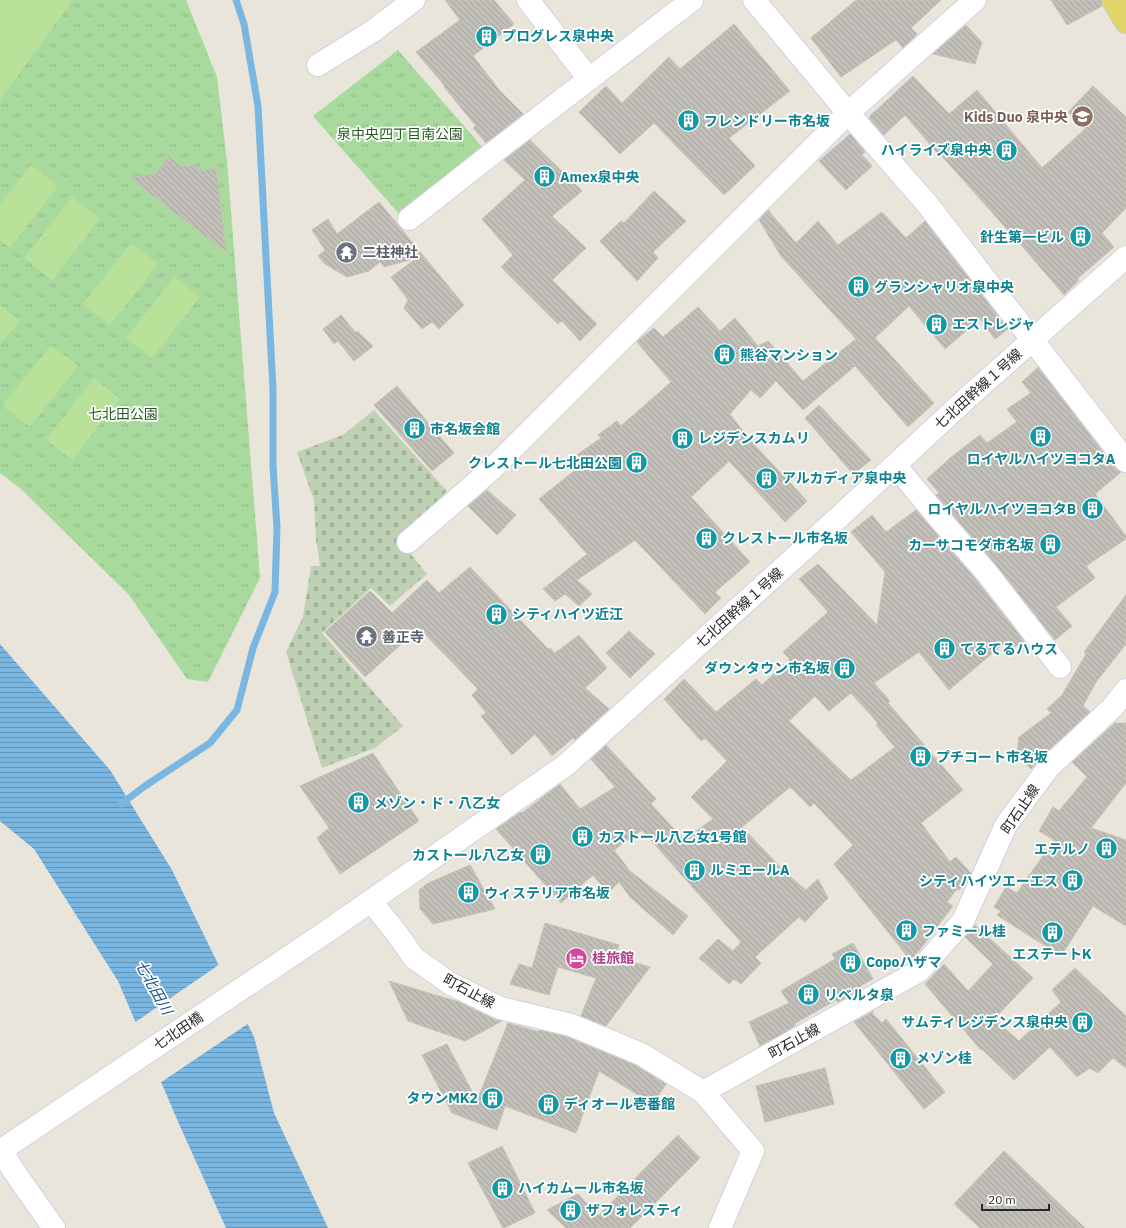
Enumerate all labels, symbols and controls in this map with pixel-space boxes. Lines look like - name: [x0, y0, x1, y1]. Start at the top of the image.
- building icon: プログレス泉中央: [473, 23, 499, 49]
- place label: プログレス泉中央: [502, 27, 614, 45]
- school or university icon: Kids Duo 泉中央: [1070, 104, 1096, 130]
- building icon: フレンドリー市名坂: [676, 108, 702, 134]
- place label: Kids Duo 泉中央: [964, 108, 1068, 126]
- place label: フレンドリー市名坂: [704, 112, 830, 130]
- park label: 泉中央四丁目南公園: [337, 125, 463, 143]
- building icon: ハイライズ泉中央: [994, 137, 1020, 163]
- place label: ハイライズ泉中央: [881, 141, 992, 159]
- building icon: Amex泉中央: [532, 164, 558, 190]
- place label: Amex泉中央: [560, 168, 640, 186]
- building icon: 針生第一ビル: [1067, 224, 1093, 250]
- place label: 針生第一ビル: [980, 228, 1064, 246]
- temple icon: 二柱神社: [333, 239, 359, 265]
- place label: 二柱神社: [362, 243, 418, 261]
- building icon: グランシャリオ泉中央: [846, 274, 872, 300]
- place label: グランシャリオ泉中央: [874, 278, 1014, 296]
- building icon: エストレジャ: [924, 311, 950, 337]
- place label: エストレジャ: [952, 315, 1035, 333]
- building icon: 熊谷マンション: [711, 342, 737, 368]
- street label: 七北田幹線１号線: [930, 345, 1026, 433]
- place label: 熊谷マンション: [740, 346, 838, 364]
- park label: 七北田公園: [88, 405, 158, 423]
- building icon: 市名坂会館: [401, 416, 427, 442]
- place label: 市名坂会館: [430, 420, 500, 438]
- building icon: ロイヤルハイツヨコタA: [1028, 424, 1054, 450]
- building icon: レジデンスカムリ: [669, 425, 695, 451]
- place label: レジデンスカムリ: [698, 429, 810, 447]
- building icon: クレストール七北田公園: [624, 450, 650, 476]
- place label: ロイヤルハイツヨコタA: [967, 450, 1116, 468]
- place label: クレストール七北田公園: [468, 454, 622, 472]
- building icon: アルカディア泉中央: [753, 465, 779, 491]
- place label: アルカディア泉中央: [782, 469, 906, 487]
- building icon: ロイヤルハイツヨコタB: [1079, 496, 1105, 522]
- place label: ロイヤルハイツヨコタB: [927, 500, 1076, 518]
- building icon: クレストール市名坂: [693, 525, 719, 551]
- place label: クレストール市名坂: [722, 529, 848, 547]
- building icon: カーサコモダ市名坂: [1037, 532, 1063, 558]
- place label: カーサコモダ市名坂: [908, 536, 1034, 554]
- street label: 七北田幹線１号線: [691, 564, 787, 652]
- building icon: シティハイツ近江: [484, 601, 510, 627]
- place label: シティハイツ近江: [512, 605, 623, 623]
- temple icon: 善正寺: [353, 624, 379, 650]
- place label: 善正寺: [382, 628, 424, 646]
- building icon: てるてるハウス: [932, 636, 958, 662]
- place label: てるてるハウス: [960, 640, 1058, 658]
- building icon: ダウンタウン市名坂: [832, 655, 858, 681]
- place label: ダウンタウン市名坂: [704, 659, 830, 677]
- building icon: プチコート市名坂: [907, 744, 933, 770]
- place label: プチコート市名坂: [936, 748, 1048, 766]
- street label: 町石止線: [997, 781, 1043, 837]
- building icon: メゾン・ド・八乙女: [346, 790, 372, 816]
- place label: メゾン・ド・八乙女: [374, 794, 500, 812]
- building icon: カストール八乙女1号館: [569, 824, 595, 850]
- place label: カストール八乙女1号館: [598, 828, 746, 846]
- building icon: エテルノ: [1093, 836, 1119, 862]
- place label: エテルノ: [1034, 840, 1090, 858]
- building icon: カストール八乙女: [527, 842, 553, 868]
- place label: カストール八乙女: [412, 846, 524, 864]
- building icon: ルミエールA: [681, 857, 707, 883]
- place label: ルミエールA: [710, 861, 790, 879]
- building icon: シティハイツエーエス: [1060, 868, 1086, 894]
- place label: シティハイツエーエス: [919, 872, 1058, 890]
- building icon: ウィステリア市名坂: [455, 880, 481, 906]
- place label: ウィステリア市名坂: [484, 884, 610, 902]
- building icon: ファミール桂: [894, 918, 920, 944]
- building icon: エステートK: [1039, 919, 1065, 945]
- place label: ファミール桂: [922, 922, 1006, 940]
- hotel icon: 桂旅館: [564, 945, 590, 971]
- place label: エステートK: [1012, 945, 1092, 963]
- place label: 桂旅館: [592, 949, 634, 967]
- building icon: Copoハザマ: [837, 949, 863, 975]
- place label: Copoハザマ: [866, 953, 941, 971]
- water label: 七北田川: [131, 956, 178, 1020]
- street label: 町石止線: [440, 970, 498, 1012]
- building icon: リベルタ泉: [796, 982, 822, 1008]
- place label: リベルタ泉: [824, 986, 894, 1004]
- street label: 七北田橋: [150, 1008, 206, 1054]
- building icon: サムティレジデンス泉中央: [1070, 1009, 1096, 1035]
- place label: サムティレジデンス泉中央: [901, 1013, 1068, 1031]
- street label: 町石止線: [765, 1020, 823, 1062]
- building icon: メゾン桂: [887, 1045, 913, 1071]
- place label: メゾン桂: [916, 1049, 972, 1067]
- building icon: タウンMK2: [480, 1085, 506, 1111]
- place label: タウンMK2: [406, 1089, 478, 1107]
- building icon: ディオール壱番館: [536, 1091, 562, 1117]
- place label: ディオール壱番館: [564, 1095, 675, 1113]
- building icon: ハイカムール市名坂: [489, 1175, 515, 1201]
- place label: ハイカムール市名坂: [518, 1179, 644, 1197]
- scale bar: [982, 1186, 1049, 1212]
- text: 20 m: [988, 1192, 1016, 1207]
- building icon: ザフォレスティ: [558, 1197, 584, 1223]
- place label: ザフォレスティ: [586, 1201, 683, 1219]

